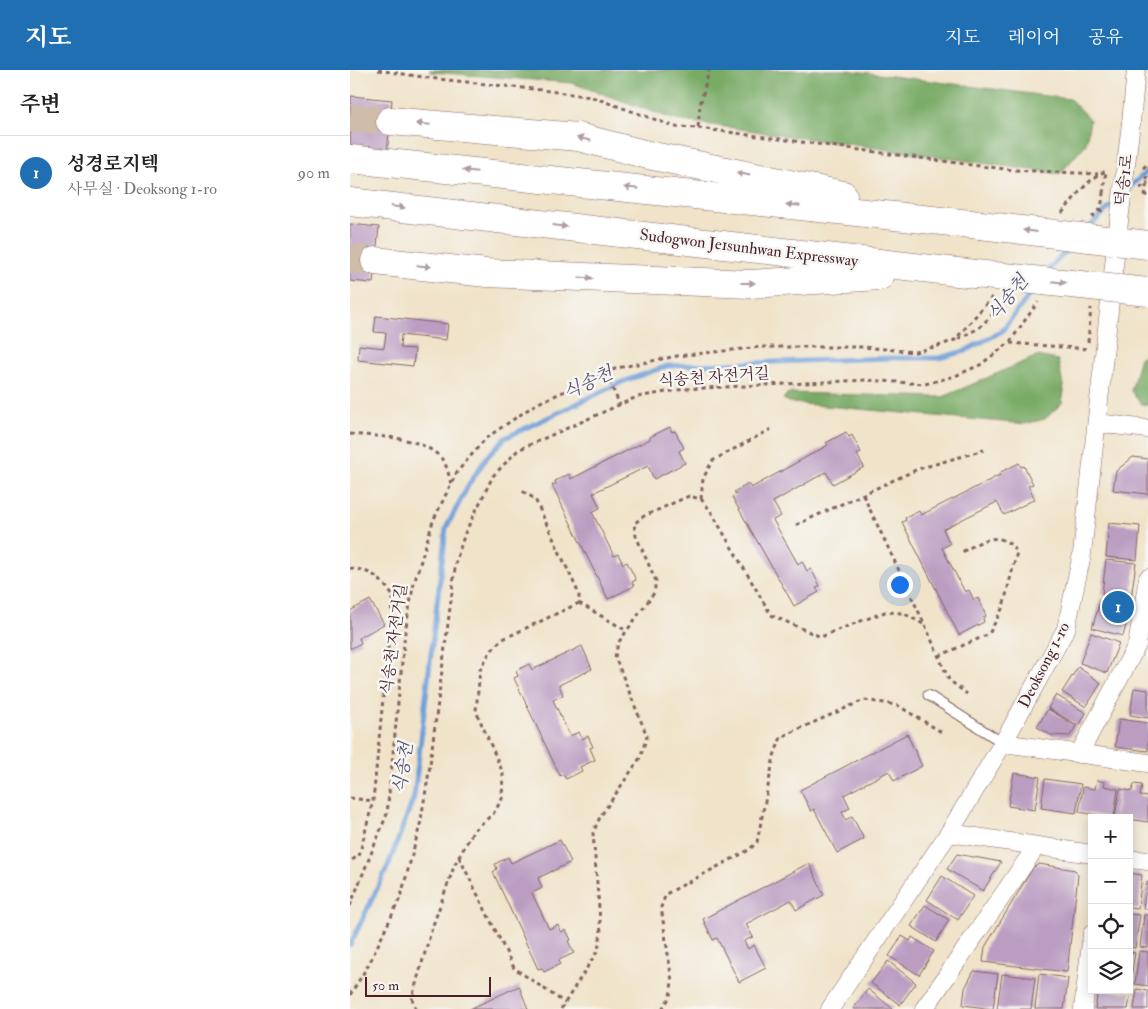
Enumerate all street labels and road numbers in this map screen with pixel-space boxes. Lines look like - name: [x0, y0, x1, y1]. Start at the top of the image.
- street label: 덕송1로: [1111, 152, 1137, 207]
- street label: Sudogwon Je1sunhwan Expressway: [638, 225, 860, 272]
- street label: 식송천 자전거길: [658, 363, 770, 391]
- street label: 식송천 자전거길: [376, 582, 412, 696]
- street label: Deoksong 1-ro: [1014, 618, 1074, 711]

